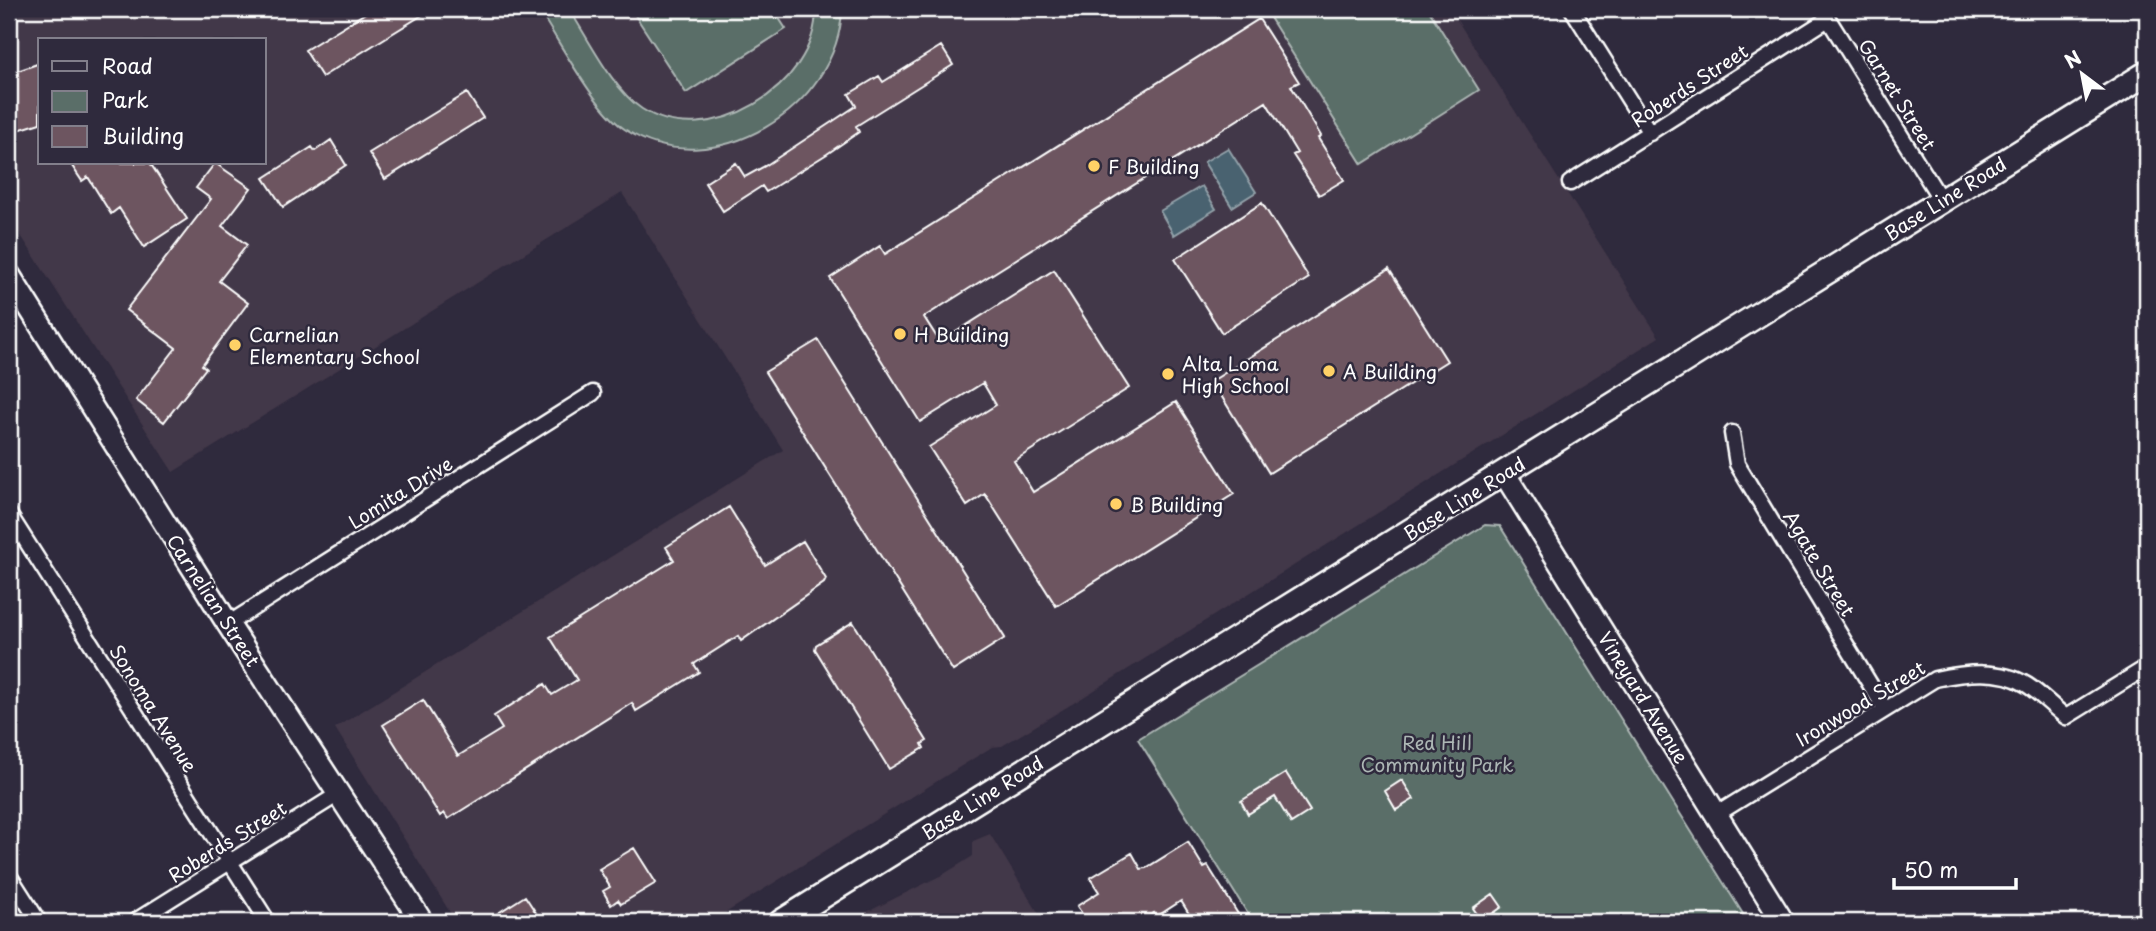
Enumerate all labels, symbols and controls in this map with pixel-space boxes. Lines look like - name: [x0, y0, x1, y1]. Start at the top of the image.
- street label: Garnet Street: [1852, 33, 1944, 155]
- street label: Roberds Street: [1625, 36, 1753, 133]
- legend: [38, 38, 266, 164]
- north arrow: [2048, 38, 2118, 108]
- text: N: [2059, 43, 2086, 75]
- text: Road: [102, 49, 153, 81]
- text: Park: [102, 83, 149, 115]
- text: Building: [102, 119, 184, 151]
- street label: Base Line Road: [1879, 149, 2011, 247]
- place label: F Building: [1108, 152, 1199, 180]
- marker: F Building: [1086, 158, 1102, 174]
- place label: Carnelian Elementary School: [249, 320, 420, 370]
- place label: H Building: [914, 320, 1009, 348]
- marker: H Building: [892, 326, 908, 342]
- marker: Carnelian Elementary School: [227, 337, 243, 353]
- place label: Alta Loma High School: [1182, 349, 1289, 399]
- place label: A Building: [1343, 357, 1437, 385]
- marker: A Building: [1321, 363, 1337, 379]
- marker: Alta Loma High School: [1160, 366, 1176, 382]
- street label: Lomita Drive: [343, 449, 457, 535]
- street label: Base Line Road: [1398, 449, 1530, 547]
- place label: B Building: [1130, 490, 1223, 518]
- marker: B Building: [1108, 496, 1124, 512]
- street label: Agate Street: [1777, 505, 1863, 622]
- street label: Carnelian Street: [161, 528, 268, 672]
- street label: Vineyard Avenue: [1592, 626, 1696, 768]
- street label: Sonoma Avenue: [103, 639, 205, 777]
- street label: Ironwood Street: [1790, 653, 1930, 753]
- park label: Red Hill Community Park: [1360, 728, 1514, 778]
- street label: Base Line Road: [916, 748, 1048, 846]
- street label: Roberds Street: [163, 793, 292, 889]
- scale bar: [1894, 847, 2016, 891]
- text: 50 m: [1904, 853, 1958, 885]

